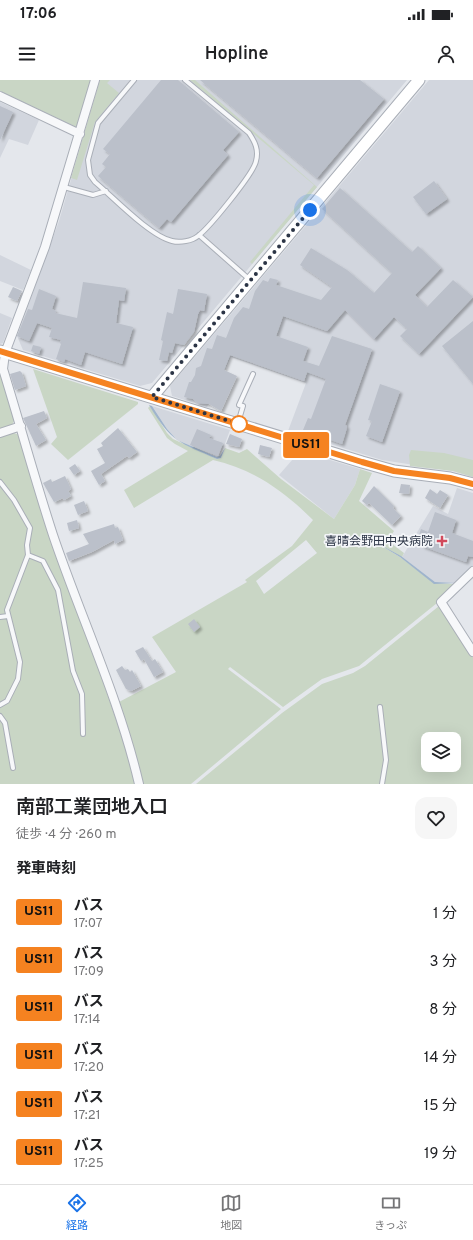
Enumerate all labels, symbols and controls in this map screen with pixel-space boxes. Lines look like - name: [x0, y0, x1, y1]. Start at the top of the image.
- text: 17:06: [20, 5, 57, 24]
- icon: menu: [16, 43, 38, 65]
- text: Hopline: [205, 43, 268, 66]
- icon: person: [435, 43, 457, 65]
- your location: [300, 200, 320, 220]
- unlabelled marker: [230, 415, 248, 433]
- line badge: US11: [278, 432, 334, 458]
- text: US11: [291, 436, 321, 453]
- place label: 喜晴会野田中央病院: [325, 534, 433, 550]
- marker: 喜晴会野田中央病院: [436, 535, 448, 547]
- map controls: [421, 732, 461, 772]
- button: layers: [421, 732, 461, 772]
- text: 南部工業団地入口: [16, 796, 168, 820]
- button: heart: [415, 797, 457, 839]
- text: 徒歩 · 4 分 · 260 m: [16, 827, 116, 843]
- text: 発車時刻: [16, 860, 76, 879]
- text: バス: [74, 897, 104, 916]
- text: US11: [24, 903, 54, 920]
- text: 1 分: [433, 905, 457, 924]
- text: 17:07: [74, 916, 103, 932]
- text: バス: [74, 945, 104, 964]
- text: US11: [24, 951, 54, 968]
- text: 3 分: [429, 953, 457, 972]
- text: 17:09: [74, 964, 104, 980]
- text: バス: [74, 993, 104, 1012]
- text: US11: [24, 999, 54, 1016]
- text: 8 分: [429, 1001, 457, 1020]
- text: 17:14: [74, 1012, 100, 1028]
- text: バス: [74, 1041, 104, 1060]
- text: US11: [24, 1047, 54, 1064]
- text: 14 分: [424, 1049, 457, 1068]
- text: 17:20: [74, 1060, 104, 1076]
- text: バス: [74, 1089, 104, 1108]
- text: US11: [24, 1095, 54, 1112]
- text: 15 分: [424, 1097, 457, 1116]
- text: 17:21: [74, 1108, 101, 1124]
- text: バス: [74, 1137, 104, 1156]
- text: US11: [24, 1143, 54, 1160]
- text: 19 分: [424, 1145, 457, 1164]
- text: 17:25: [74, 1156, 104, 1172]
- tab: 経路: [66, 1192, 88, 1233]
- tab: 地図: [220, 1192, 242, 1233]
- tab: きっぷ: [374, 1192, 407, 1233]

